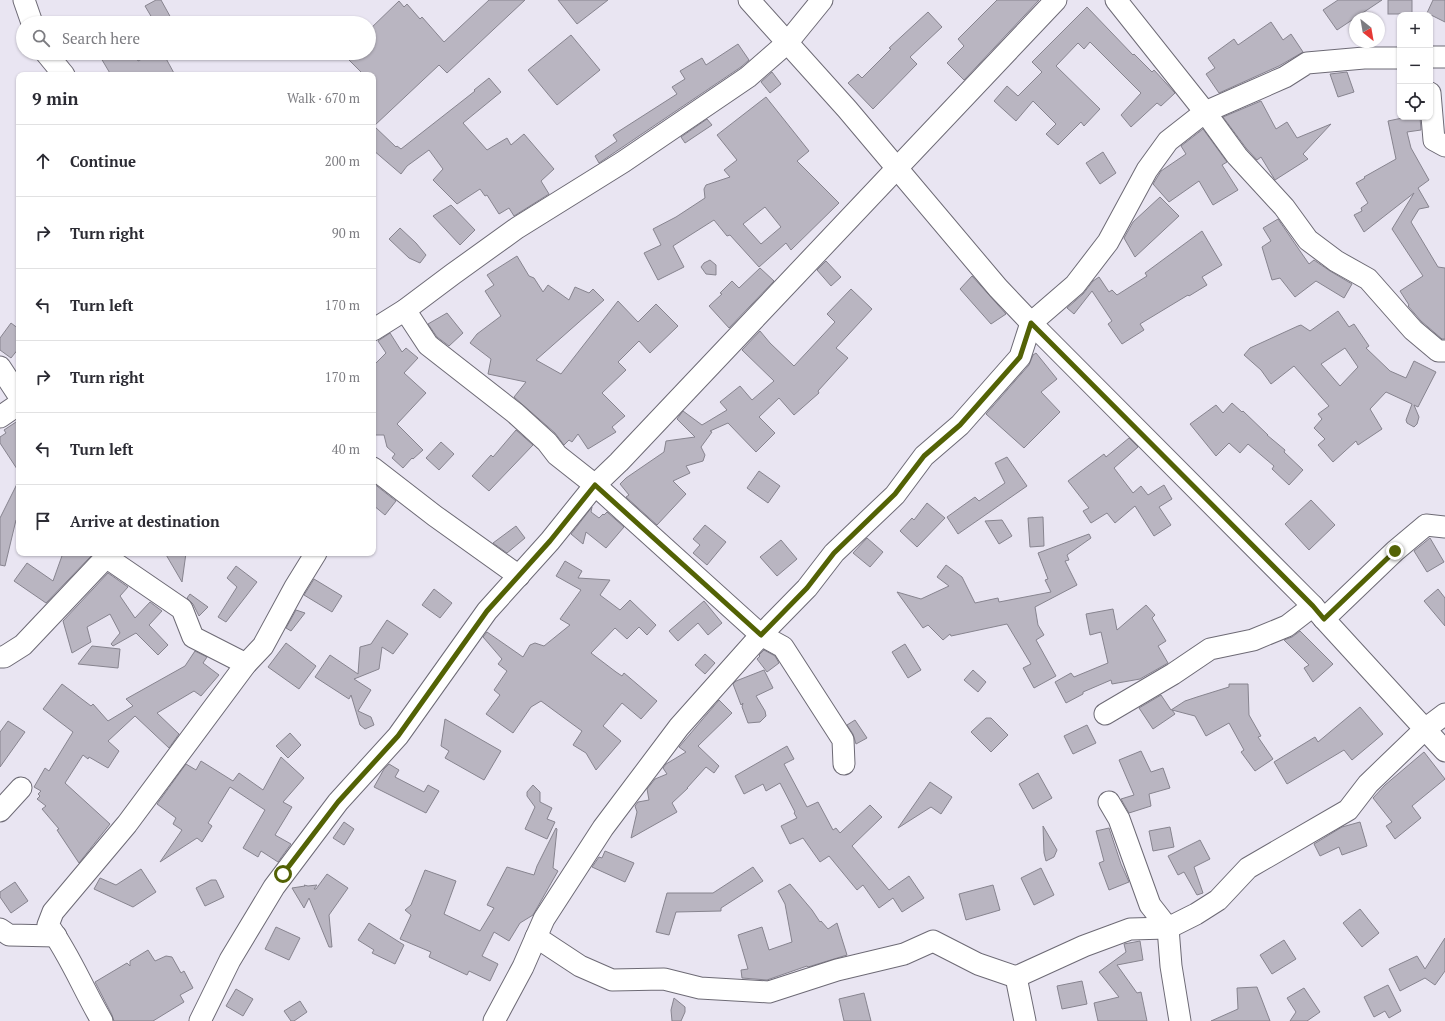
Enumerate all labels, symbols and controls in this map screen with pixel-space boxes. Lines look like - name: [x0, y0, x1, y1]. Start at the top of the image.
- north arrow: [1349, 12, 1385, 48]
- map controls: [1397, 12, 1433, 120]
- button: +: [1397, 12, 1433, 48]
- search box: [16, 16, 376, 60]
- icon: search: [30, 27, 52, 49]
- text: Search here: [62, 28, 140, 48]
- button: −: [1397, 48, 1433, 84]
- button: locate: [1397, 84, 1433, 120]
- text: 9 min: [32, 87, 79, 110]
- text: Walk · 670 m: [287, 89, 360, 107]
- icon: ahead: [32, 150, 54, 172]
- text: Continue: [70, 151, 136, 171]
- text: 200 m: [325, 152, 360, 170]
- icon: right: [32, 222, 54, 244]
- text: Turn right: [70, 223, 145, 243]
- text: 90 m: [332, 224, 360, 242]
- icon: left: [32, 294, 54, 316]
- text: Turn left: [70, 295, 134, 315]
- text: 170 m: [325, 296, 360, 314]
- icon: right: [32, 366, 54, 388]
- text: Turn right: [70, 367, 145, 387]
- text: 170 m: [325, 368, 360, 386]
- icon: left: [32, 438, 54, 460]
- text: Turn left: [70, 439, 134, 459]
- text: 40 m: [332, 440, 360, 458]
- icon: arrive: [32, 510, 54, 532]
- text: Arrive at destination: [70, 511, 220, 531]
- route end: [1386, 542, 1404, 560]
- route start: [274, 865, 292, 883]

